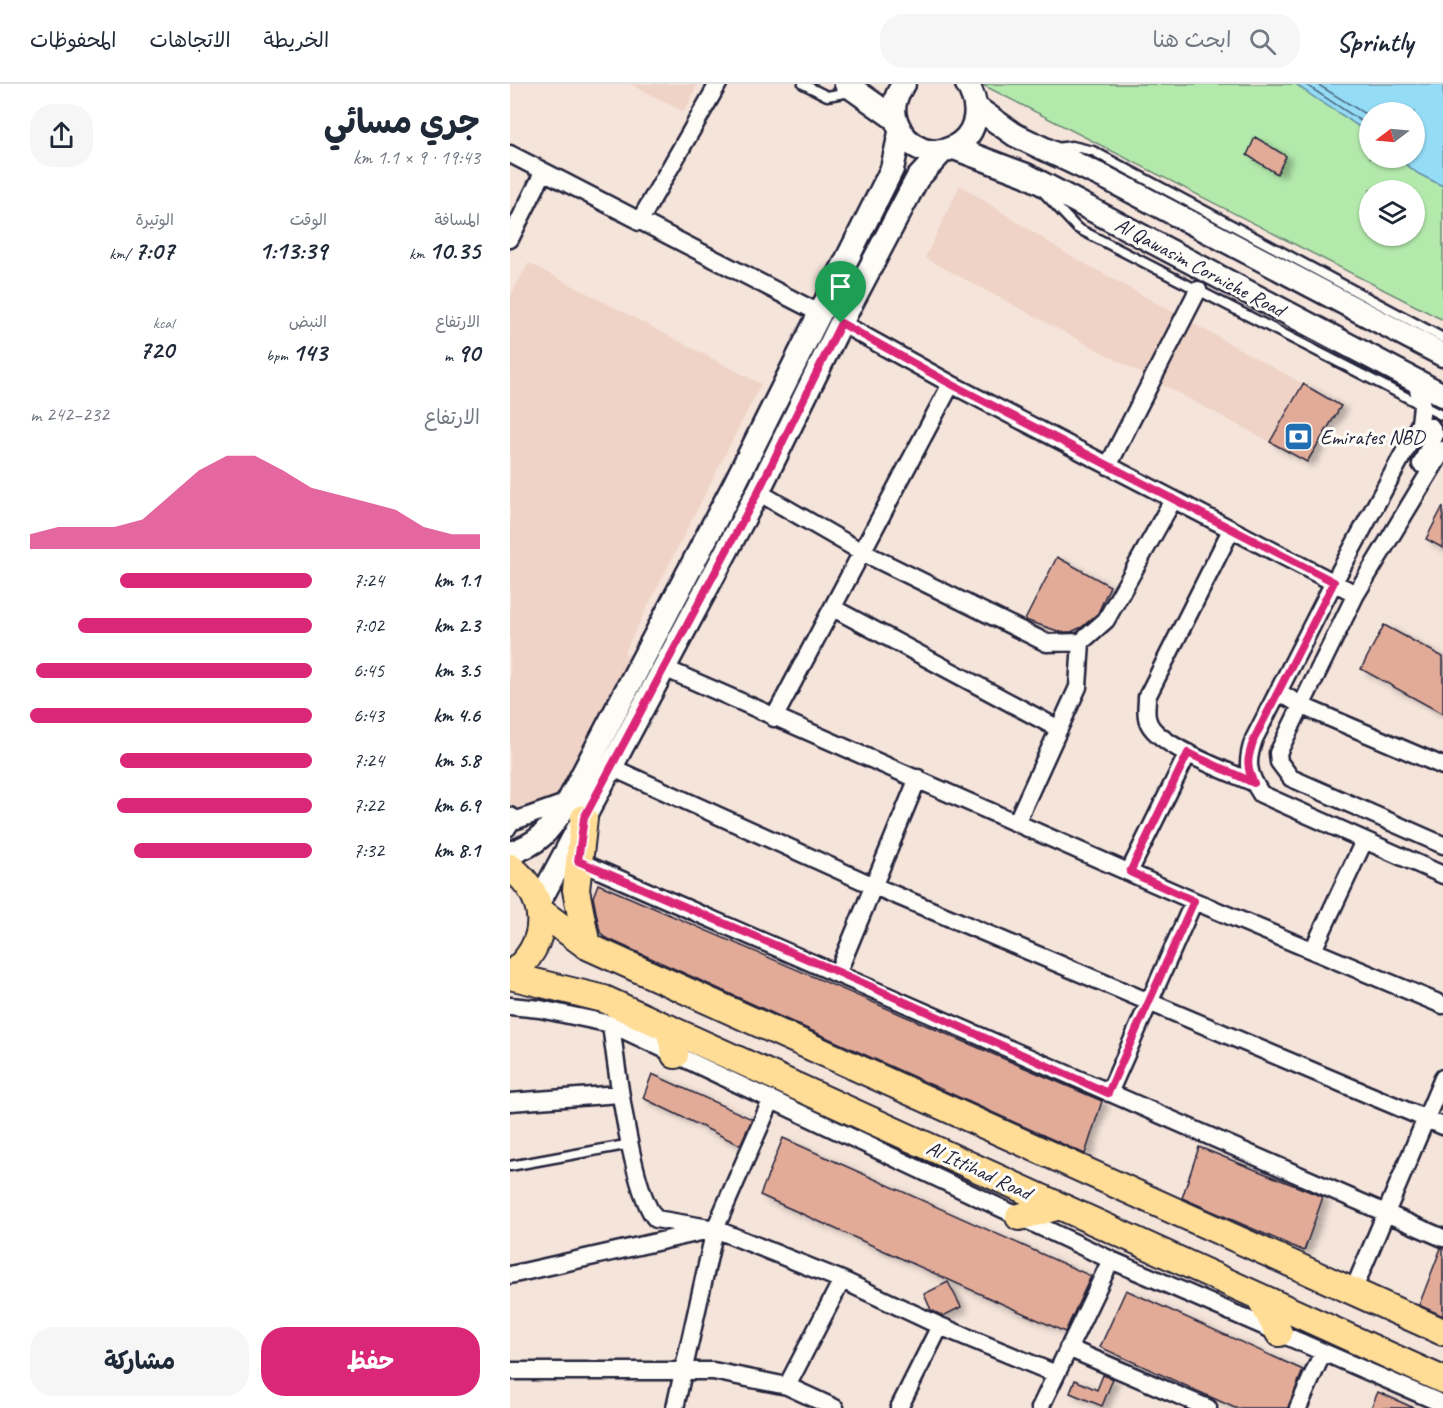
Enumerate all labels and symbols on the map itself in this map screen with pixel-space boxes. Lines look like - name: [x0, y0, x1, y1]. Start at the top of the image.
- north arrow: [1359, 102, 1425, 168]
- street label: Al Qawasim Corniche Road: [1111, 211, 1292, 324]
- pin: [815, 261, 866, 323]
- bank icon: Emirates NBD: [1283, 421, 1315, 453]
- place label: Emirates NBD: [1320, 424, 1426, 450]
- street label: Al Ittihad Road: [922, 1134, 1038, 1207]

